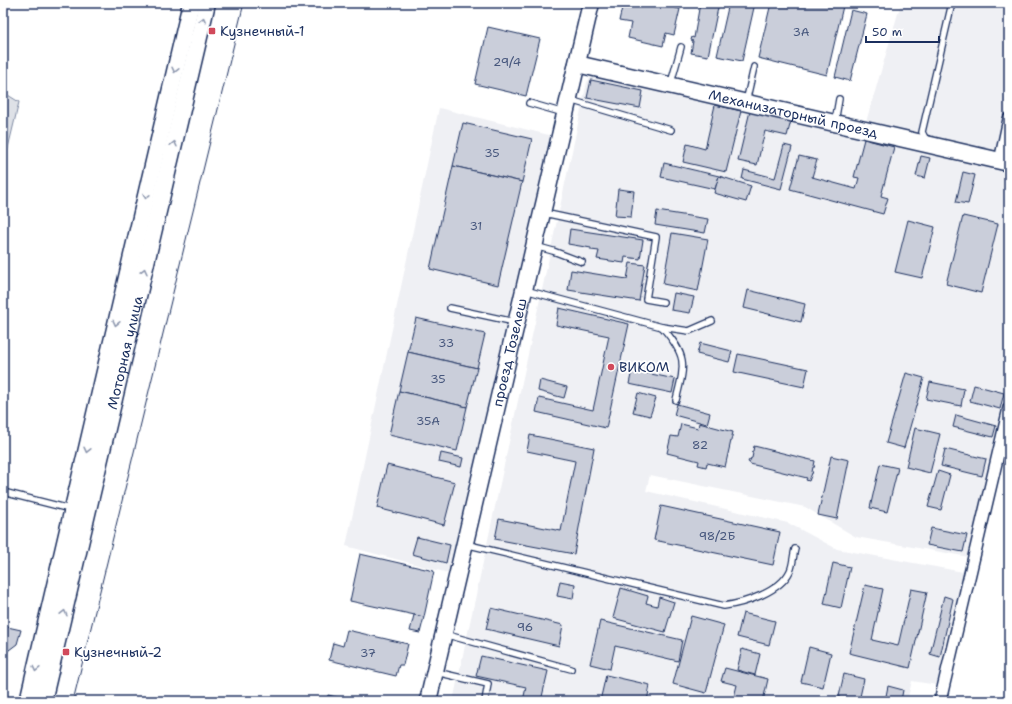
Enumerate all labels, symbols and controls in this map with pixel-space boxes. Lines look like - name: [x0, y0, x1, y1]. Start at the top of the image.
- one-way arrow: [198, 17, 206, 23]
- scale bar: [866, 18, 939, 44]
- place label: Кузнечный-1: [220, 22, 305, 40]
- house number: 3А: [792, 24, 810, 40]
- text: 50 m: [872, 24, 902, 40]
- marker: Кузнечный-1: [207, 26, 217, 36]
- house number: 29/4: [493, 54, 521, 70]
- one-way arrow: [172, 66, 180, 73]
- street label: Механизаторный проезд: [707, 85, 880, 142]
- one-way arrow: [169, 141, 177, 147]
- house number: 35: [484, 145, 500, 161]
- one-way arrow: [142, 193, 150, 199]
- house number: 31: [470, 218, 482, 234]
- one-way arrow: [139, 268, 147, 274]
- street label: Моторная улица: [103, 293, 147, 411]
- street label: проезд Тозелеш: [488, 296, 531, 408]
- one-way arrow: [113, 320, 121, 326]
- house number: 33: [438, 335, 454, 351]
- place label: ВИКОМ: [619, 358, 670, 376]
- marker: ВИКОМ: [606, 362, 616, 372]
- house number: 35: [430, 371, 446, 387]
- house number: 35А: [416, 413, 440, 429]
- house number: 82: [692, 437, 708, 453]
- one-way arrow: [83, 446, 91, 453]
- house number: 98/2Б: [699, 528, 735, 544]
- one-way arrow: [59, 610, 67, 616]
- house number: 96: [517, 619, 533, 635]
- place label: Кузнечный-2: [74, 643, 162, 661]
- house number: 37: [360, 645, 376, 661]
- marker: Кузнечный-2: [61, 647, 71, 657]
- one-way arrow: [32, 666, 40, 672]

